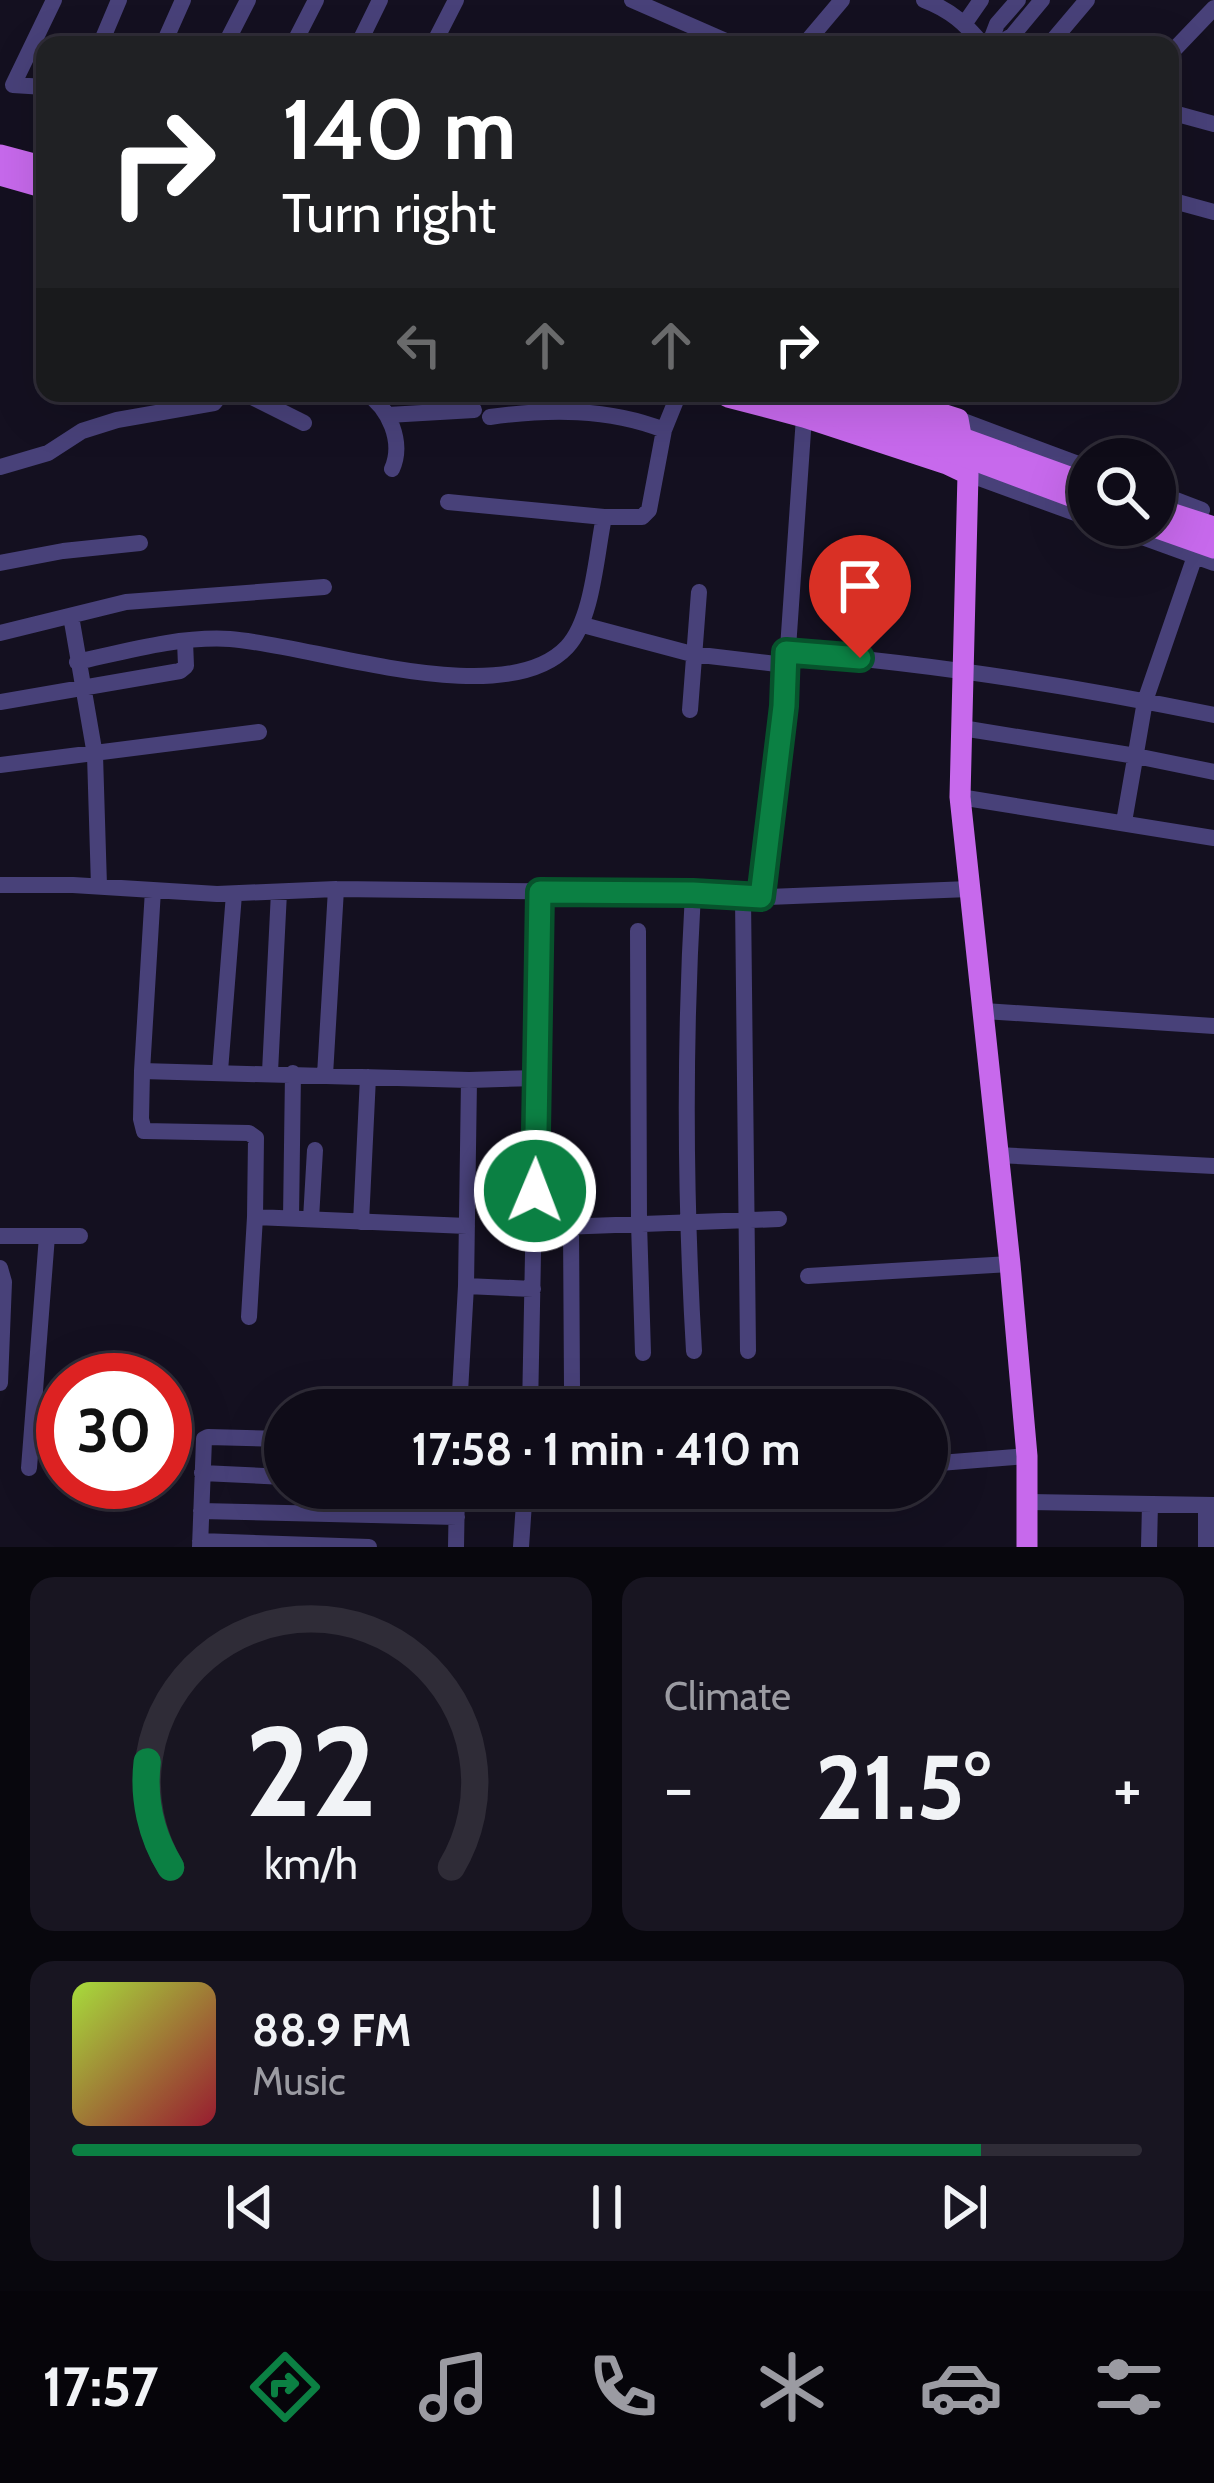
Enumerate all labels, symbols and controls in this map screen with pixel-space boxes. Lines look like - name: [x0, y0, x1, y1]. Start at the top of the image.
- text: 140 m: [282, 78, 516, 180]
- icon: right: [84, 84, 240, 240]
- text: Turn right: [282, 180, 496, 246]
- icon: left: [386, 312, 452, 378]
- icon: ahead: [512, 312, 578, 378]
- icon: ahead: [638, 312, 704, 378]
- icon: right: [764, 312, 830, 378]
- map controls: [1068, 438, 1176, 546]
- button: search: [1068, 438, 1176, 546]
- pin: [809, 535, 911, 658]
- icon: arrive: [827, 553, 893, 619]
- position arrow: [472, 1128, 598, 1254]
- speed limit sign: 30: [36, 1353, 192, 1509]
- text: 17:58 · 1 min · 410 m: [412, 1422, 800, 1476]
- text: Climate: [664, 1672, 791, 1720]
- text: 22: [245, 1696, 377, 1847]
- text: 21.5°: [815, 1732, 991, 1842]
- text: −: [664, 1747, 693, 1828]
- text: +: [1113, 1747, 1142, 1828]
- text: km/h: [264, 1838, 358, 1890]
- text: 88.9 FM: [252, 2003, 411, 2057]
- text: Music: [252, 2057, 346, 2105]
- icon: previous: [217, 2174, 283, 2240]
- icon: pause: [574, 2174, 640, 2240]
- icon: next: [931, 2174, 997, 2240]
- icon: directions: [243, 2345, 327, 2429]
- icon: music: [412, 2345, 496, 2429]
- icon: phone: [581, 2345, 665, 2429]
- icon: climate: [750, 2345, 834, 2429]
- icon: car: [919, 2345, 1003, 2429]
- icon: filters: [1087, 2345, 1171, 2429]
- text: 17:57: [42, 2354, 158, 2420]

